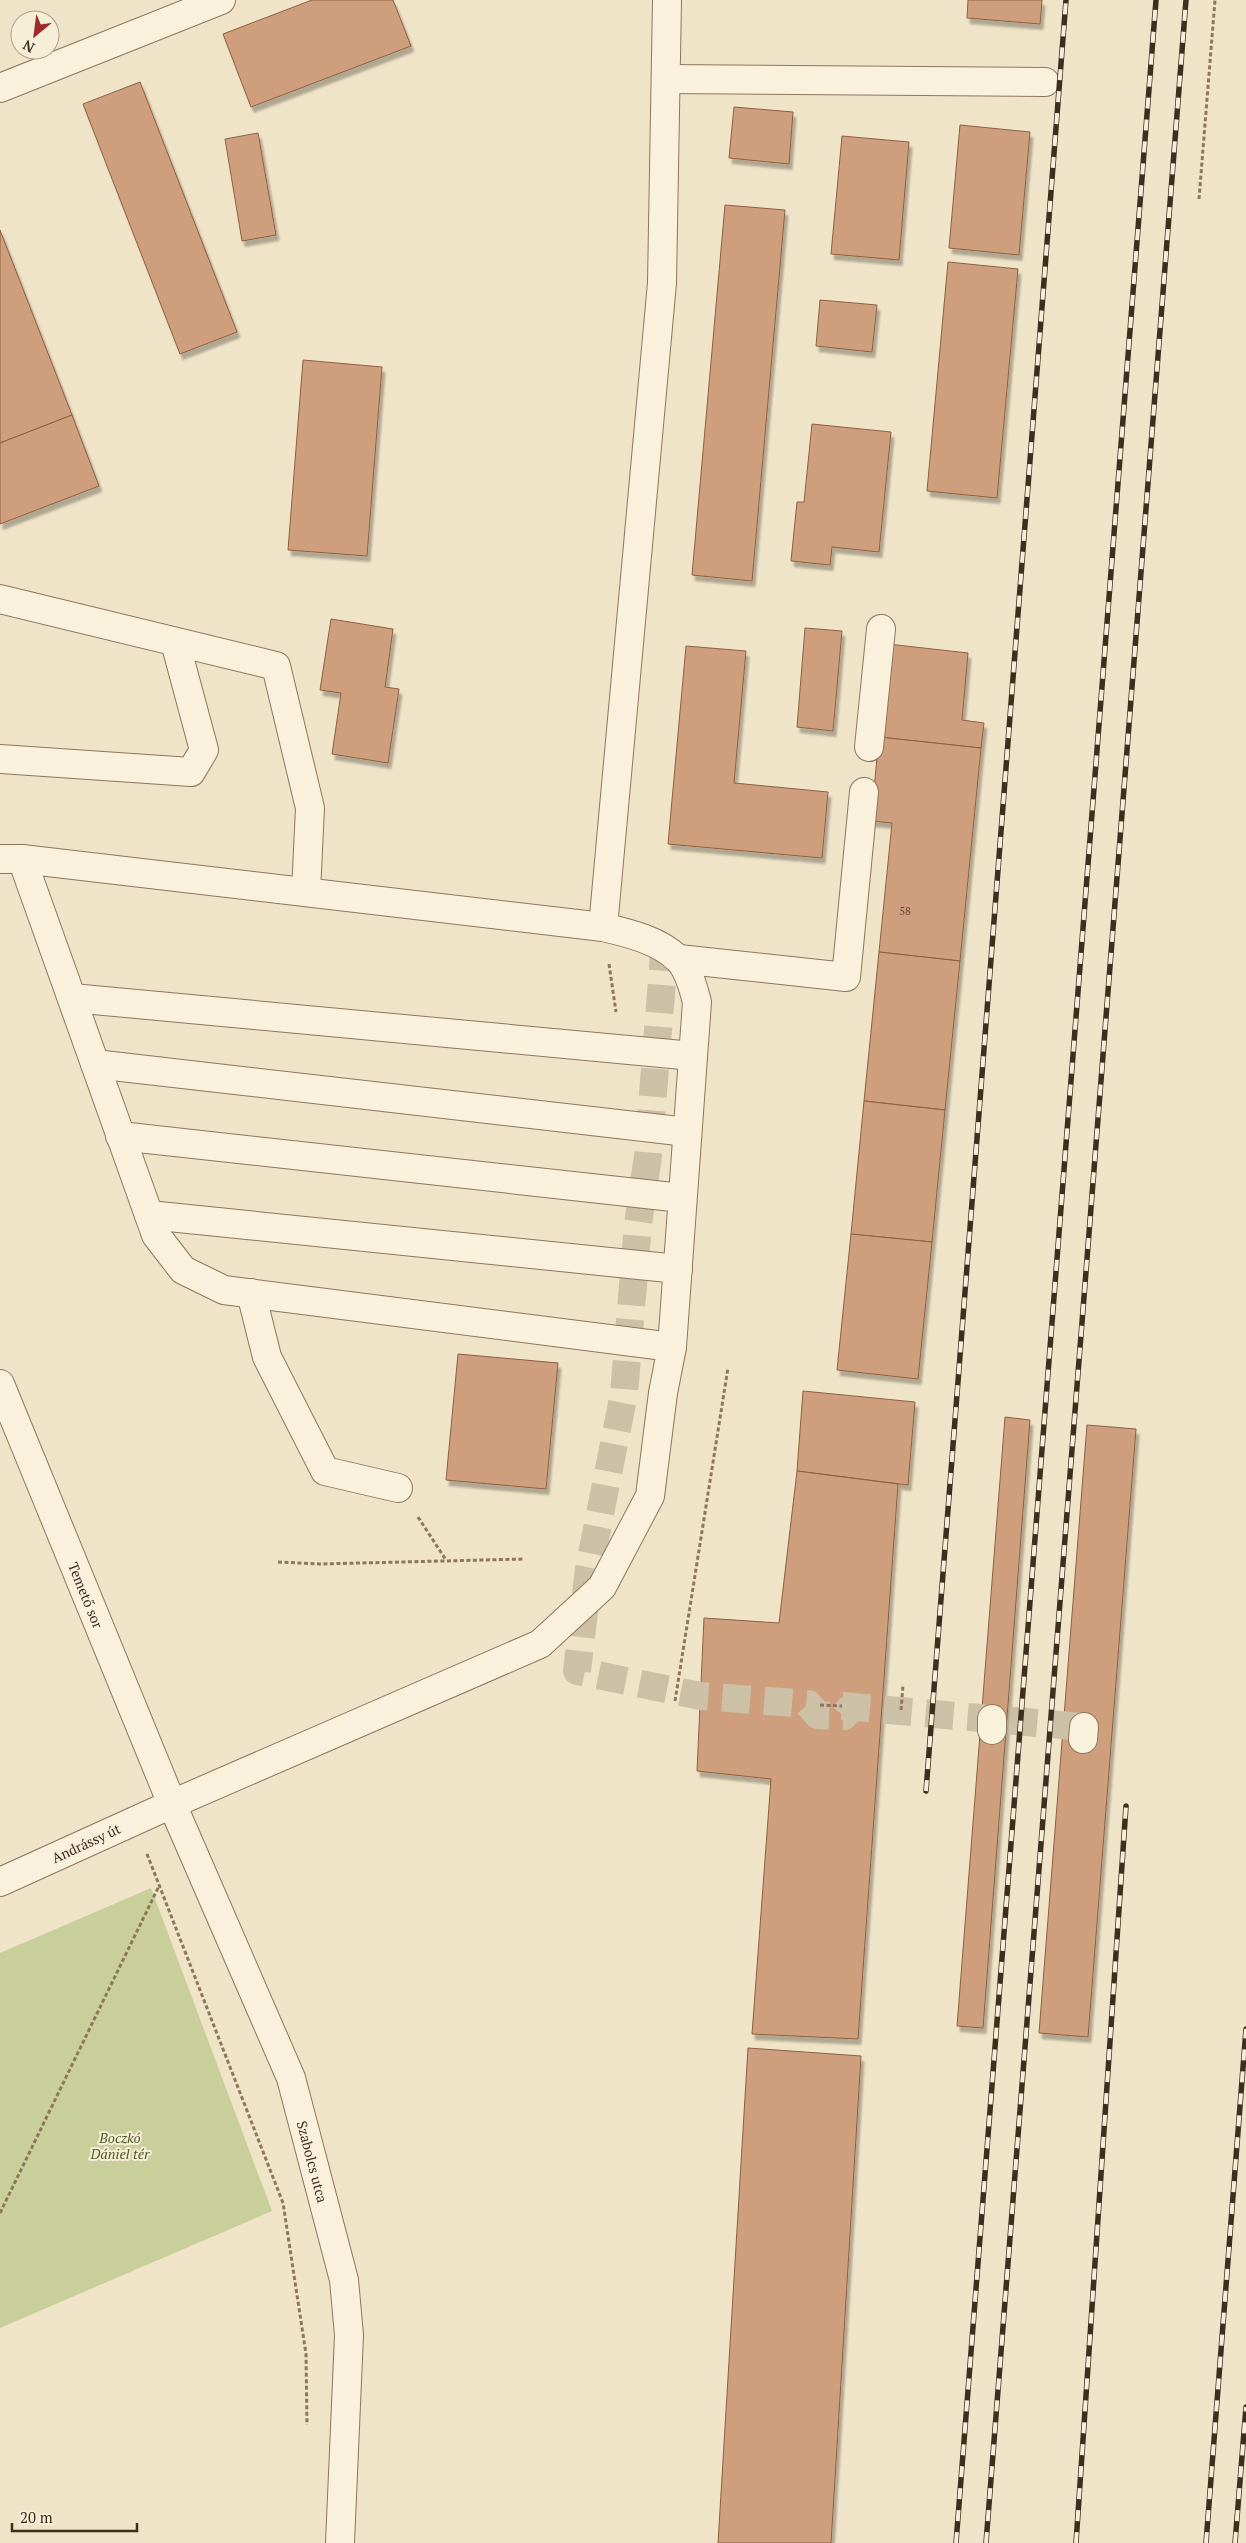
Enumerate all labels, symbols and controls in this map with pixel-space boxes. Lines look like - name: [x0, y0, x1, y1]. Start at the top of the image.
- north arrow: [10, 10, 60, 60]
- text: N: [19, 36, 38, 58]
- house number: 58: [899, 904, 911, 918]
- street label: Temető sor: [64, 1559, 109, 1631]
- street label: Andrássy út: [48, 1818, 124, 1867]
- street label: Szabolcs utca: [293, 2119, 333, 2205]
- park label: Boczkó Dániel tér: [89, 2128, 150, 2163]
- scale bar: [12, 2500, 138, 2532]
- text: 20 m: [20, 2507, 53, 2527]

